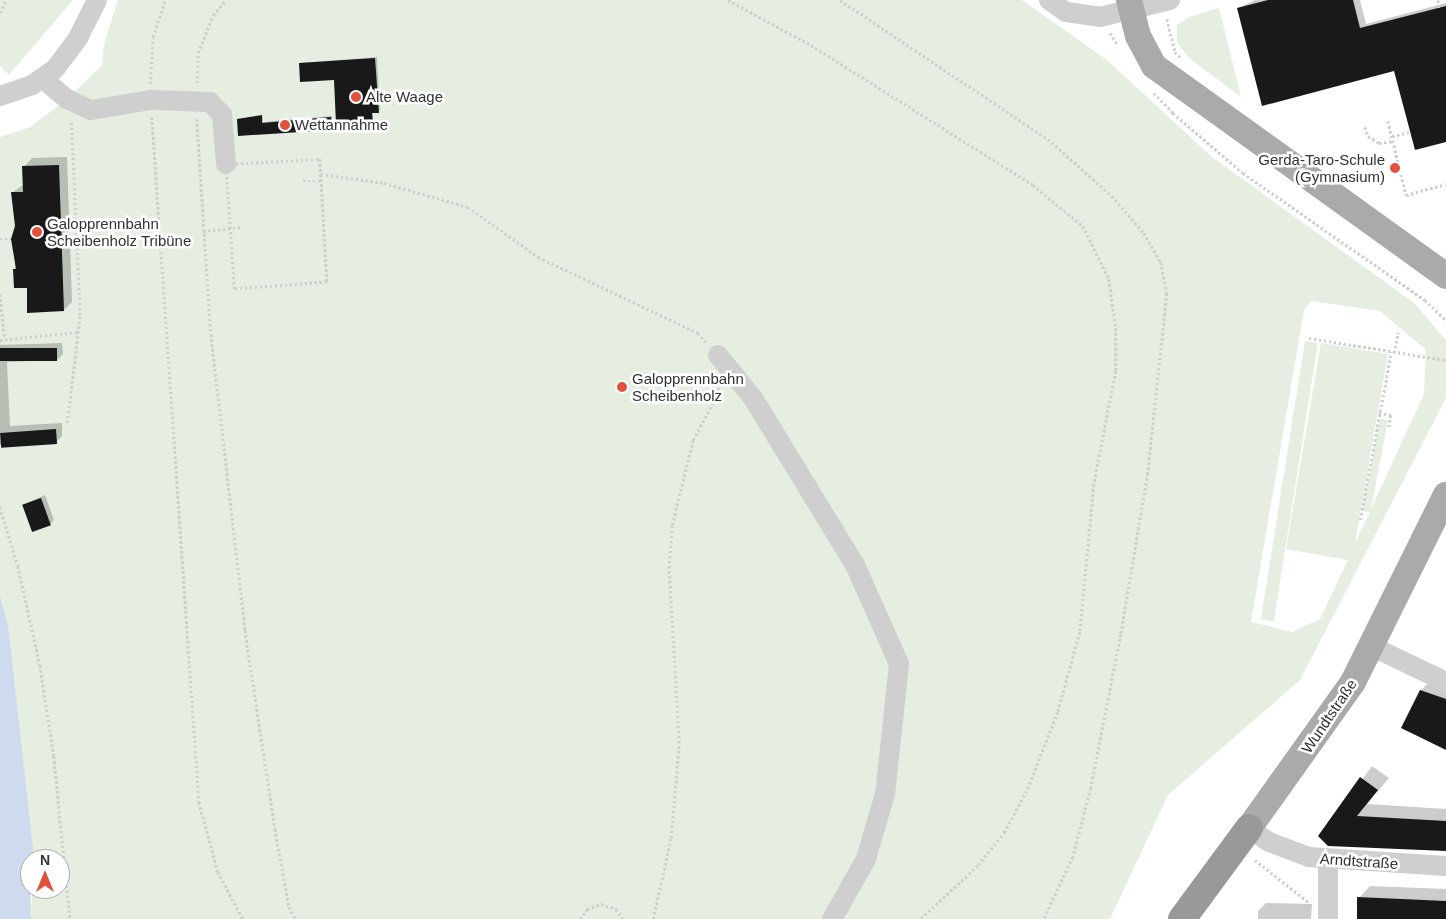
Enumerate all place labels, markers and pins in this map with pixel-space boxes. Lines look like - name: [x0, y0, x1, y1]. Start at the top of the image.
- place label: Alte Waage: [366, 88, 443, 106]
- marker: Alte Waage: [350, 91, 362, 103]
- place label: Wettannahme: [295, 116, 388, 134]
- marker: Wettannahme: [279, 119, 291, 131]
- place label: Gerda-Taro-Schule (Gymnasium): [1258, 150, 1385, 185]
- marker: Gerda-Taro-Schule (Gymnasium): [1389, 162, 1401, 174]
- place label: Galopprennbahn Scheibenholz Tribüne: [47, 214, 192, 249]
- marker: Galopprennbahn Scheibenholz Tribüne: [31, 226, 43, 238]
- place label: Galopprennbahn Scheibenholz: [632, 369, 744, 404]
- marker: Galopprennbahn Scheibenholz: [616, 381, 628, 393]

